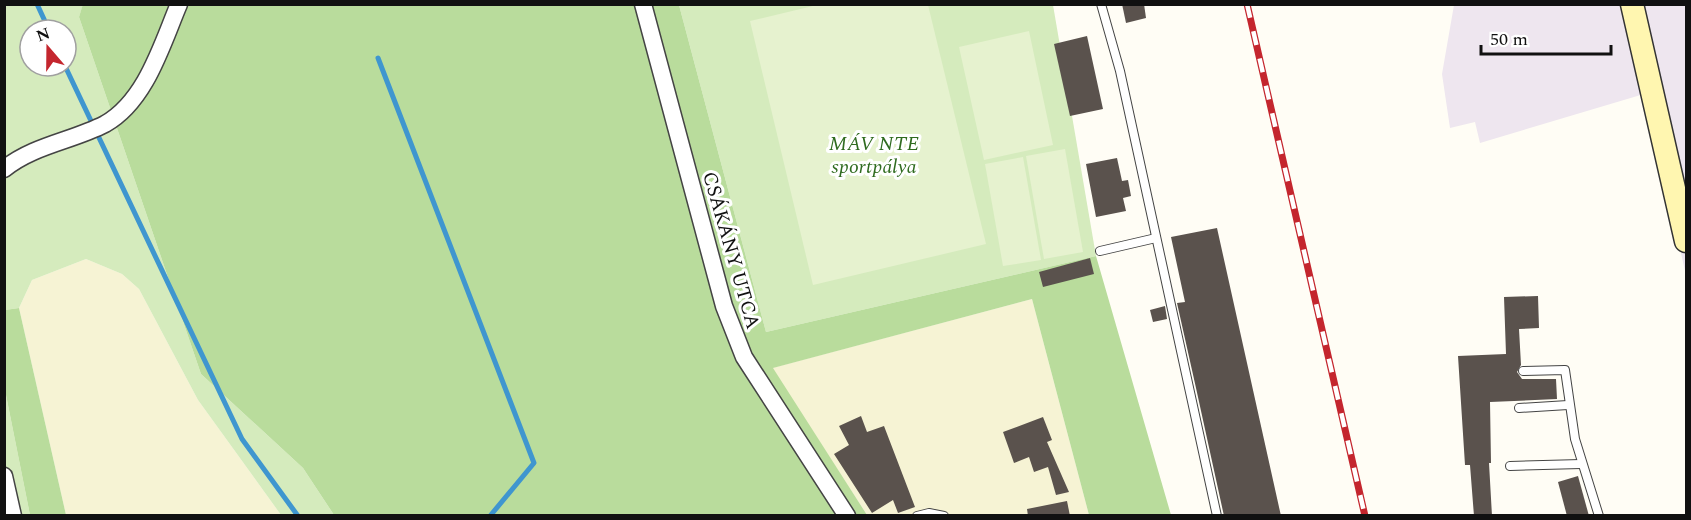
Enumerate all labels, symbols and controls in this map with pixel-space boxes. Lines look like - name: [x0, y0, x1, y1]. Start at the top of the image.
- north arrow: [18, 18, 78, 78]
- scale bar: [1481, 18, 1612, 56]
- text: N: [33, 21, 53, 48]
- text: 50 m: [1490, 26, 1528, 53]
- park label: MÁV NTE sportpálya: [829, 129, 919, 182]
- street label: CSÁKÁNY UTCA: [694, 168, 768, 333]

